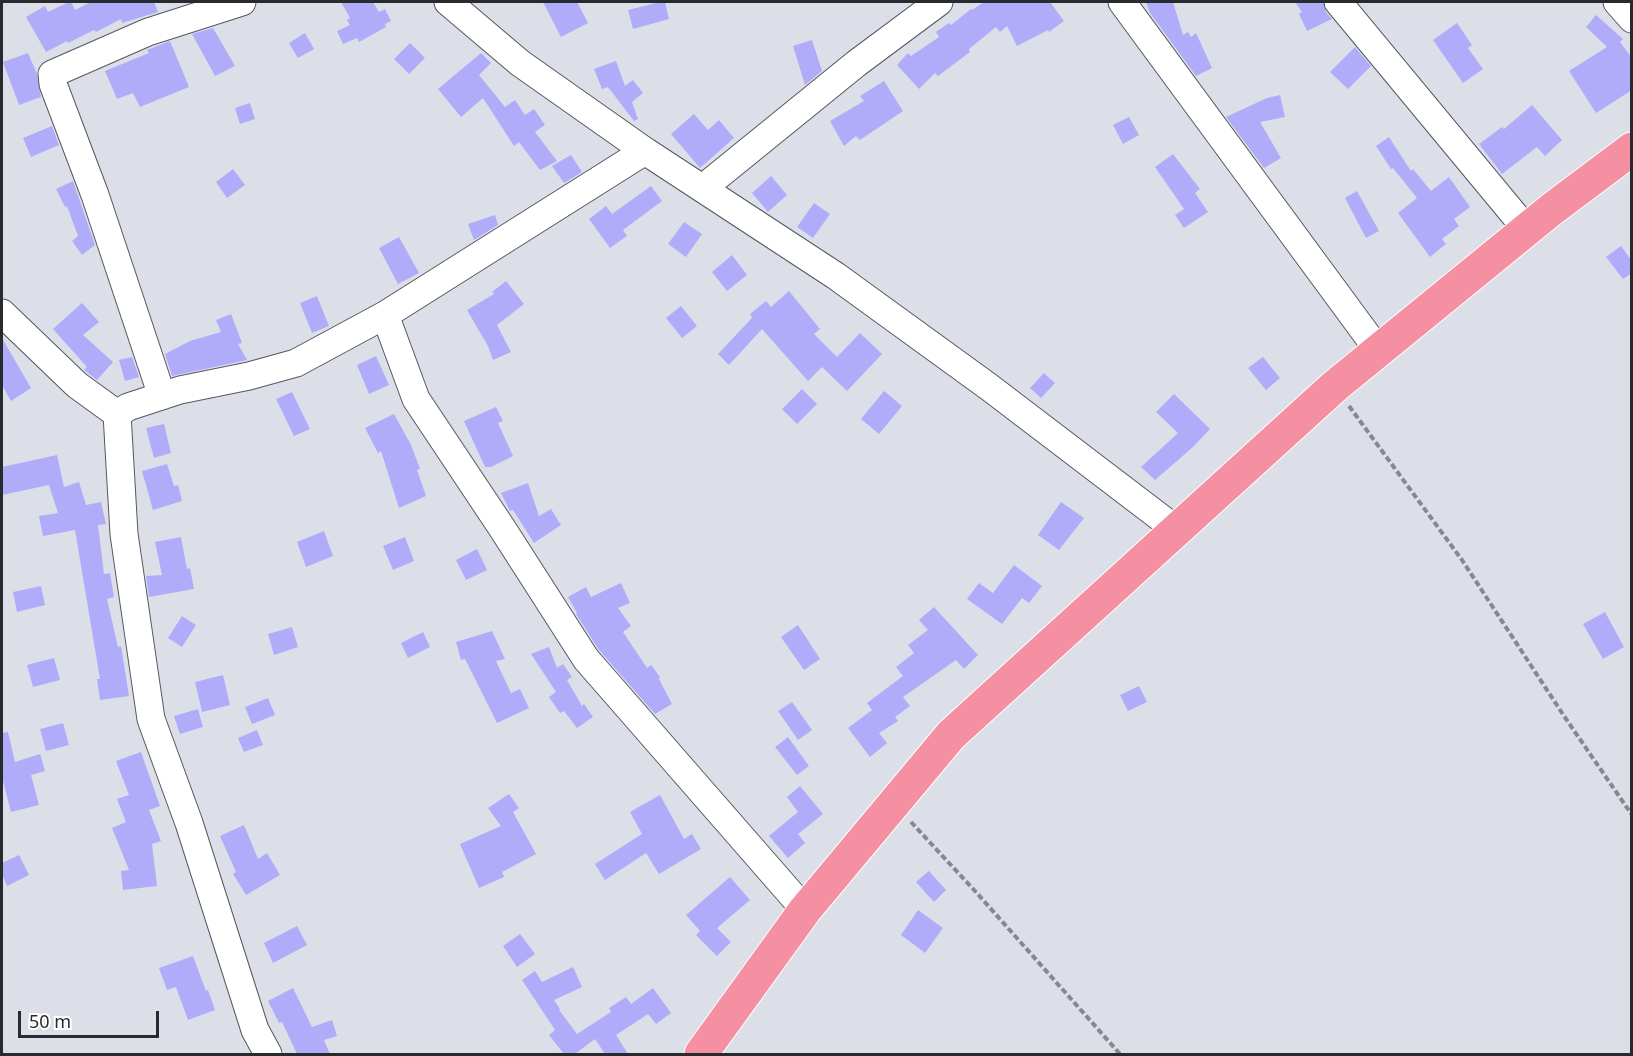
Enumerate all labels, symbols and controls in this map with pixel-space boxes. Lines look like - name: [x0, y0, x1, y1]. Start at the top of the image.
- scale bar: [21, 999, 162, 1037]
- text: 50 m: [29, 1009, 71, 1033]

